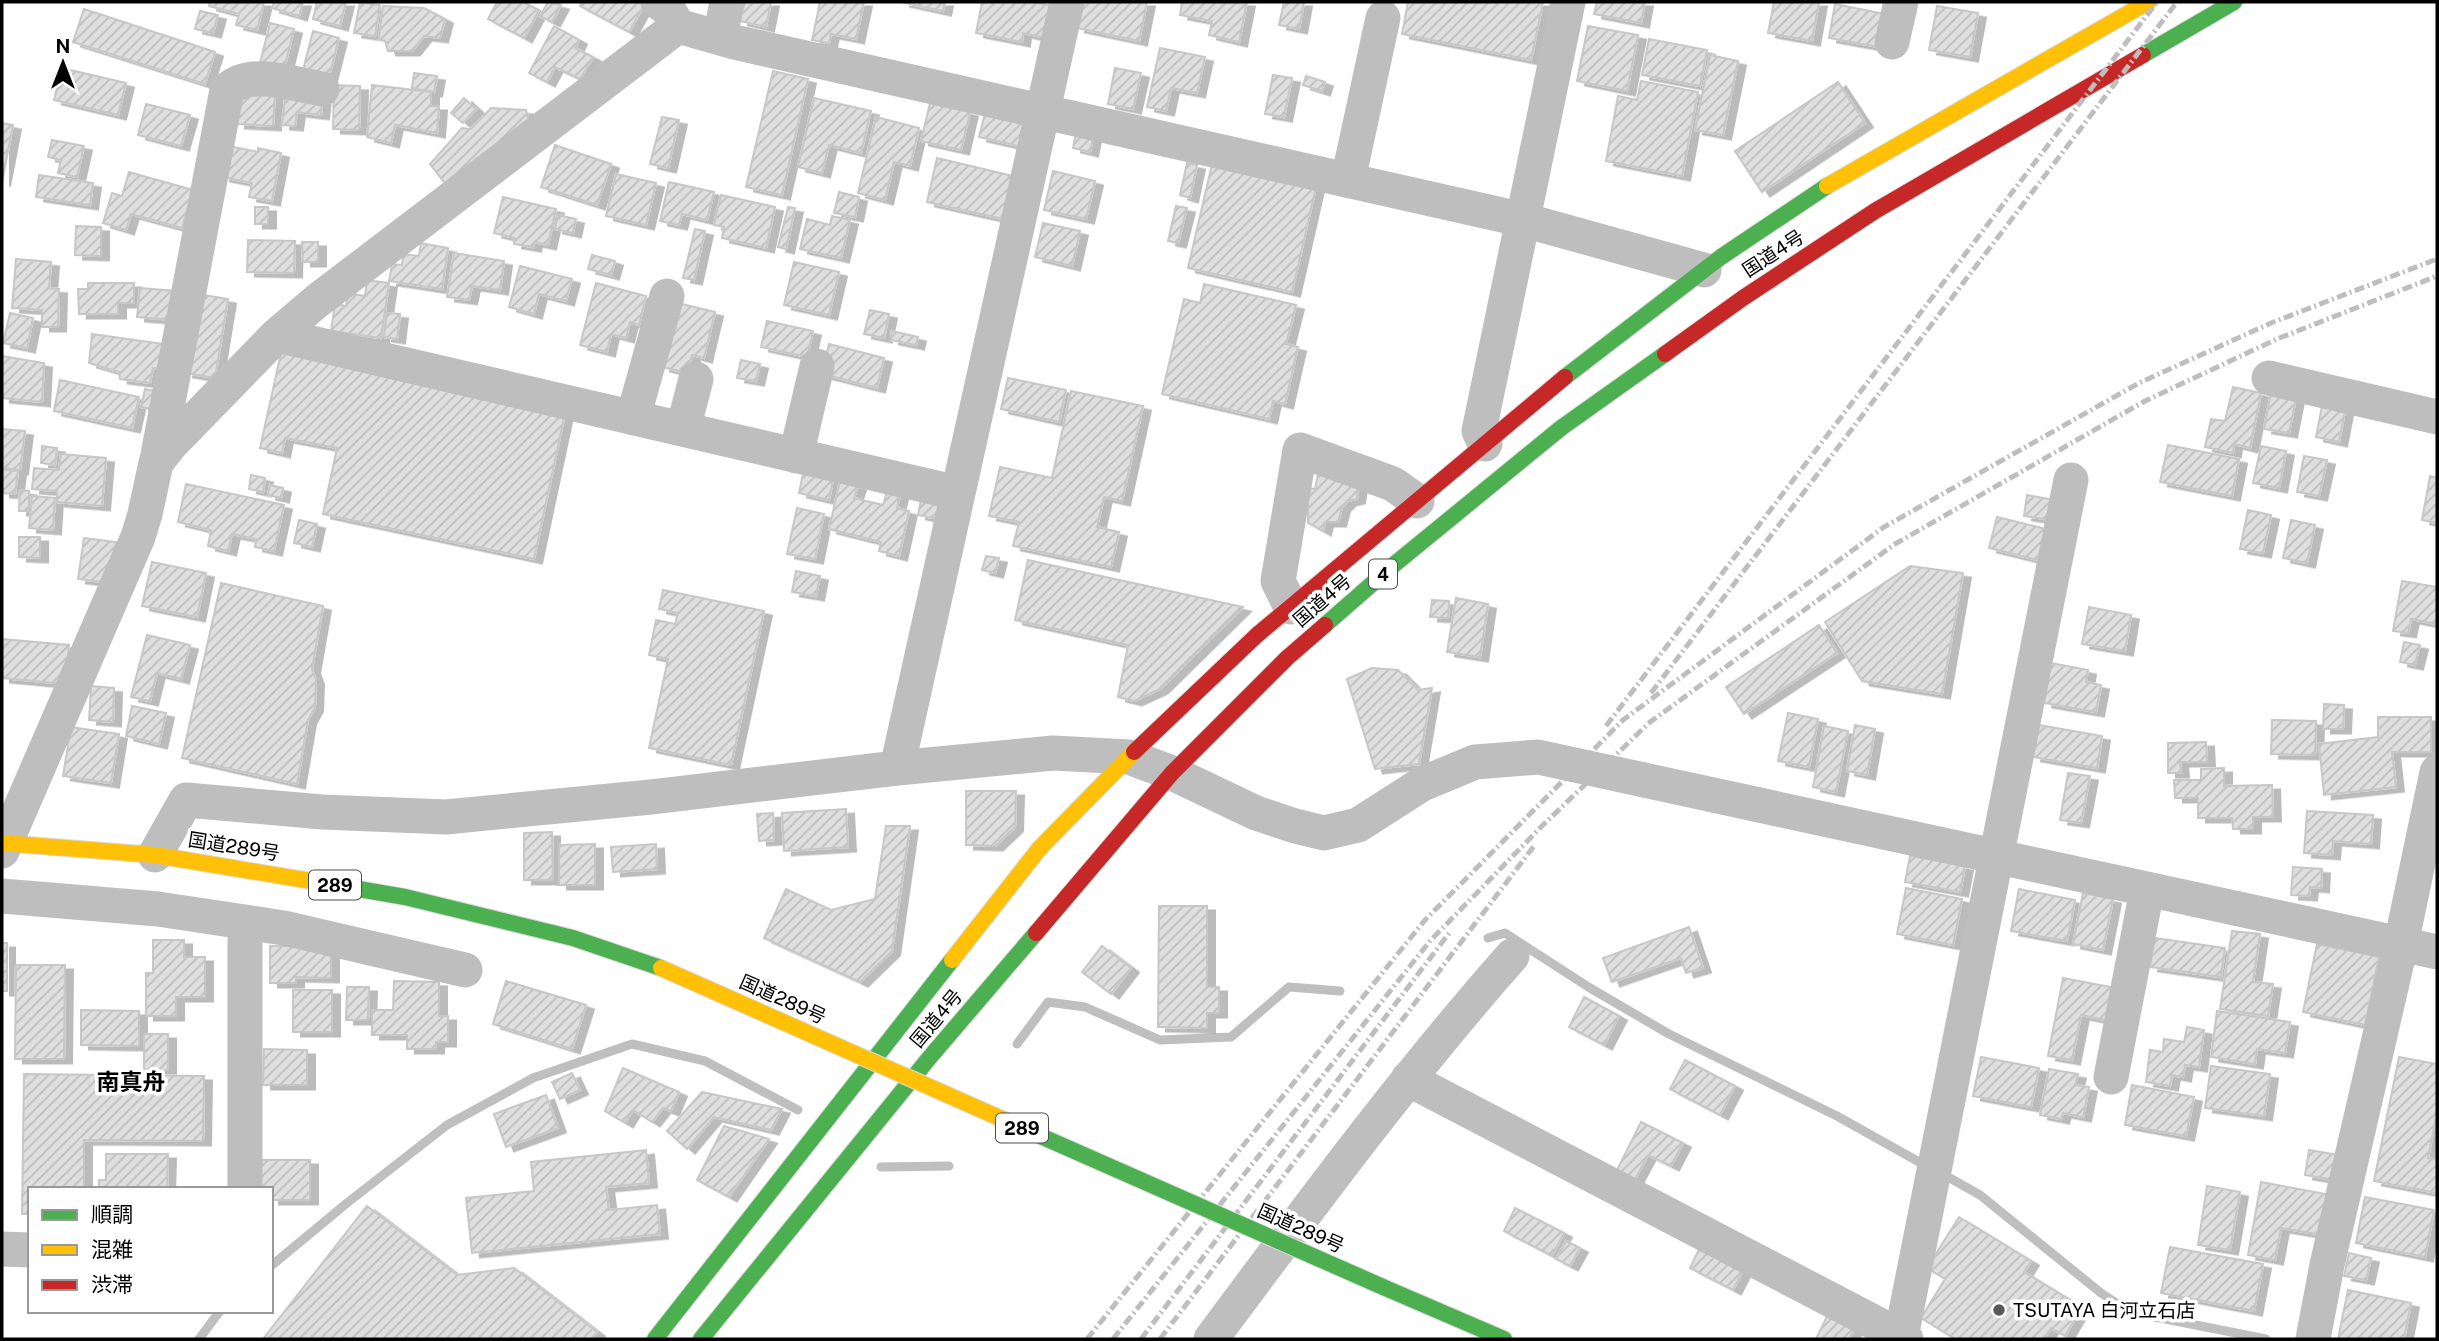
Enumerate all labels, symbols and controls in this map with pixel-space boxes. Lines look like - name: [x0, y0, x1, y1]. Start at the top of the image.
- north arrow: [28, 28, 98, 98]
- text: N: [56, 35, 70, 57]
- street label: 国道4号: [1738, 225, 1808, 281]
- road number: 4: [1369, 560, 1397, 588]
- street label: 国道4号: [1289, 569, 1355, 631]
- street label: 国道289号: [187, 828, 281, 864]
- road number: 289: [309, 870, 361, 900]
- street label: 国道289号: [736, 970, 830, 1028]
- street label: 国道4号: [905, 985, 967, 1051]
- district label: 南真舟: [97, 1068, 166, 1095]
- road number: 289: [996, 1114, 1048, 1142]
- legend: [28, 1187, 273, 1313]
- street label: 国道289号: [1254, 1199, 1348, 1257]
- text: 順調: [91, 1202, 133, 1227]
- text: 混雑: [91, 1237, 133, 1262]
- text: 渋滞: [91, 1272, 133, 1297]
- place label: TSUTAYA 白河立石店: [2013, 1299, 2195, 1321]
- marker: TSUTAYA 白河立石店: [1991, 1302, 2007, 1318]

